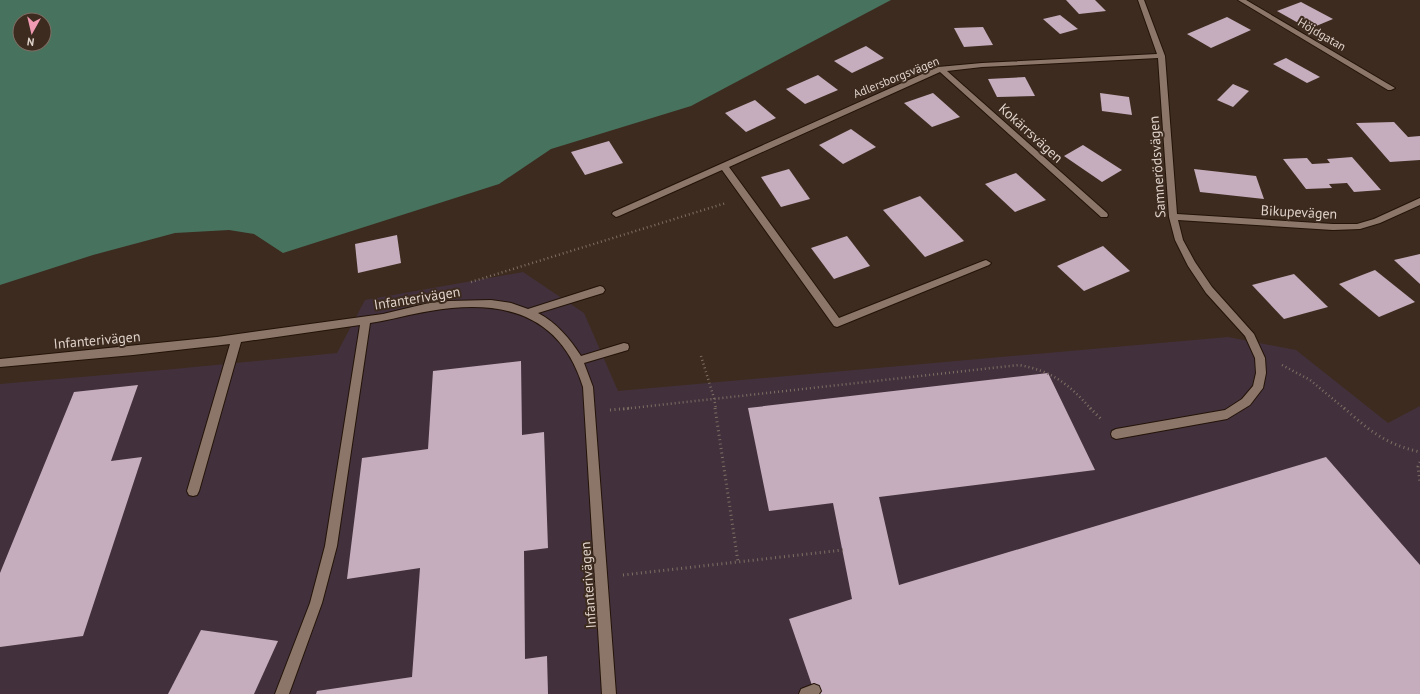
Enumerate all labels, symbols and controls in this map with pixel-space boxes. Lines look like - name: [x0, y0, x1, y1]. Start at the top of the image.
- north arrow: [12, 12, 52, 52]
- street label: Höjdgatan: [1295, 14, 1349, 54]
- text: N: [26, 34, 35, 49]
- street label: Adlersborgsvägen: [851, 53, 941, 101]
- street label: Kokärrsvägen: [995, 99, 1067, 167]
- street label: Samnerödsvägen: [1144, 115, 1170, 219]
- street label: Bikupevägen: [1260, 201, 1338, 223]
- street label: Infanterivägen: [373, 282, 461, 314]
- street label: Infanterivägen: [53, 327, 141, 353]
- street label: Infanterivägen: [576, 541, 600, 629]

